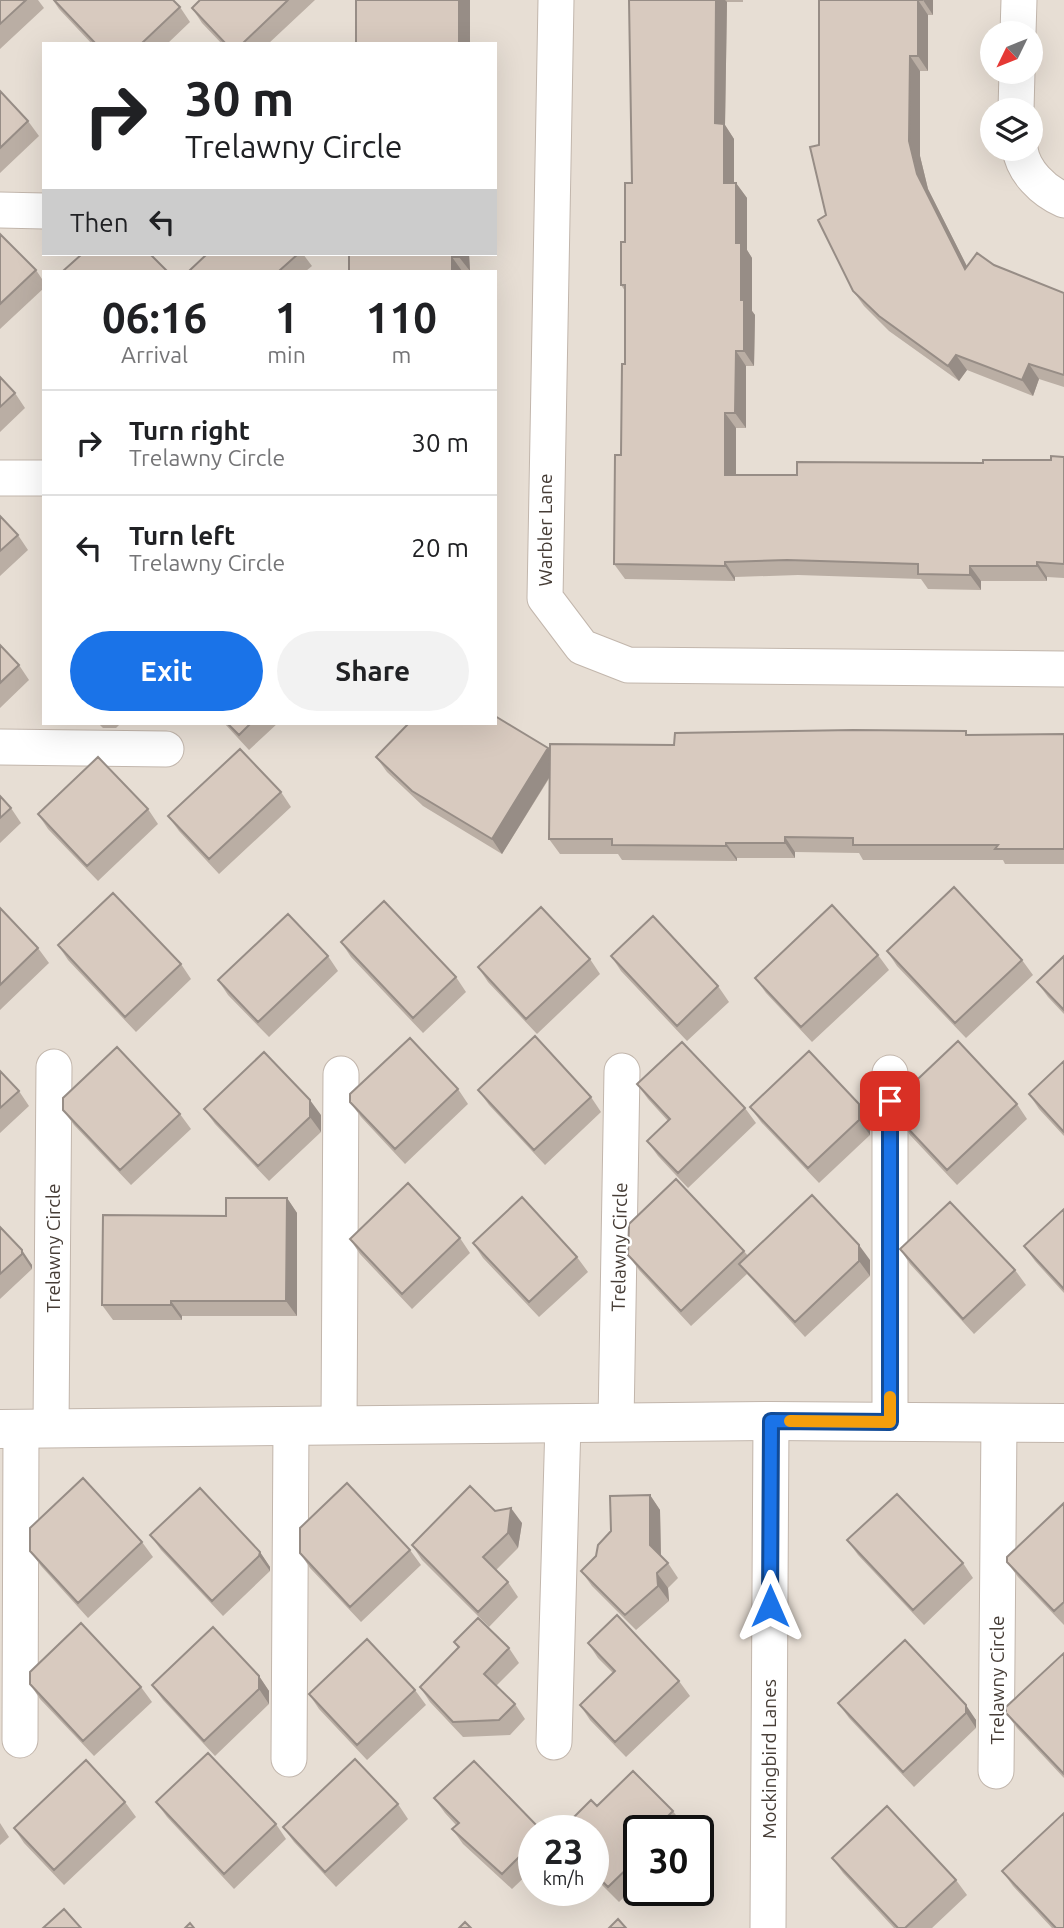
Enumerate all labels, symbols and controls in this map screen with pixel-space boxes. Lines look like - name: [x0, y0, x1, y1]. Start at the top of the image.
- north arrow: [980, 21, 1043, 84]
- map controls: [980, 21, 1043, 161]
- icon: right: [70, 70, 161, 161]
- text: 30 m: [185, 70, 294, 125]
- button: layers: [980, 98, 1043, 161]
- text: Trelawny Circle: [185, 128, 402, 164]
- icon: left: [143, 203, 181, 241]
- text: Then: [70, 208, 129, 237]
- text: 06:16: [102, 294, 207, 341]
- text: 1: [275, 294, 298, 341]
- text: 110: [366, 294, 437, 341]
- text: Arrival: [121, 342, 188, 367]
- text: min: [267, 342, 306, 367]
- text: m: [391, 342, 411, 367]
- text: Turn right: [129, 416, 250, 445]
- icon: right: [70, 424, 108, 462]
- text: 30 m: [411, 428, 469, 457]
- text: Trelawny Circle: [129, 445, 285, 470]
- street label: Warbler Lane: [534, 473, 556, 587]
- text: Turn left: [129, 521, 235, 550]
- icon: left: [70, 529, 108, 567]
- text: 20 m: [411, 533, 469, 562]
- text: Trelawny Circle: [129, 550, 285, 575]
- button: Exit: [70, 631, 263, 711]
- button: Share: [277, 631, 469, 711]
- pin: [860, 1071, 920, 1131]
- icon: arrive: [871, 1082, 909, 1120]
- street label: Trelawny Circle: [607, 1182, 631, 1312]
- street label: Trelawny Circle: [42, 1183, 64, 1313]
- position arrow: [733, 1569, 807, 1643]
- street label: Trelawny Circle: [986, 1615, 1008, 1745]
- street label: Mockingbird Lanes: [758, 1679, 780, 1839]
- speed limit sign: 30: [623, 1815, 714, 1906]
- text: 23: [544, 1831, 583, 1871]
- text: km/h: [543, 1868, 584, 1888]

